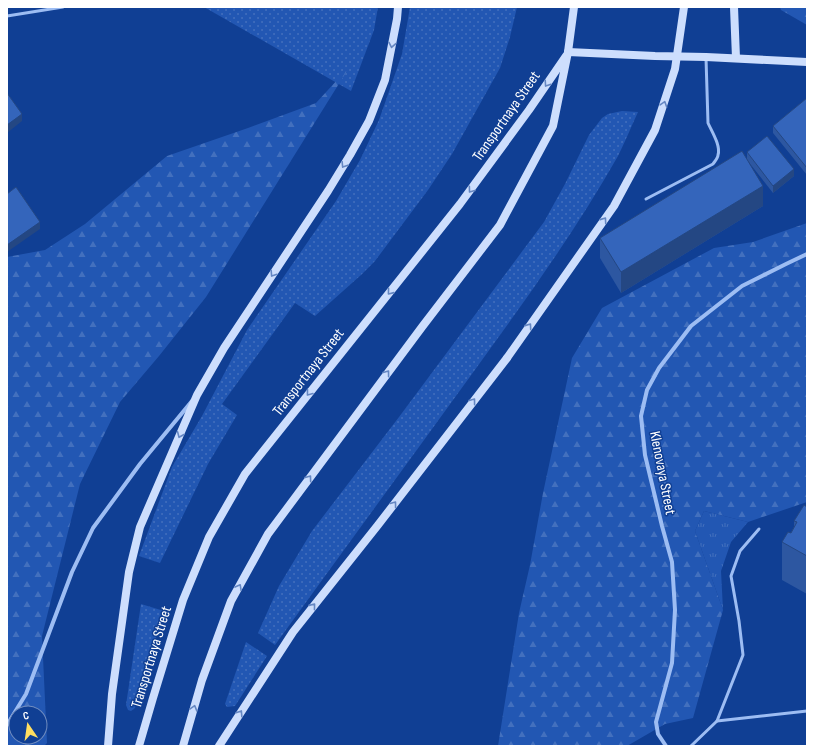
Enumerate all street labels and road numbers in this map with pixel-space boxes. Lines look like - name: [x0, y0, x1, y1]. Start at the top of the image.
- street label: Transportnaya Street: [468, 67, 545, 165]
- street label: Transportnaya Street: [268, 325, 349, 420]
- street label: Klenovaya Street: [645, 430, 680, 517]
- street label: Transportnaya Street: [127, 603, 176, 710]

